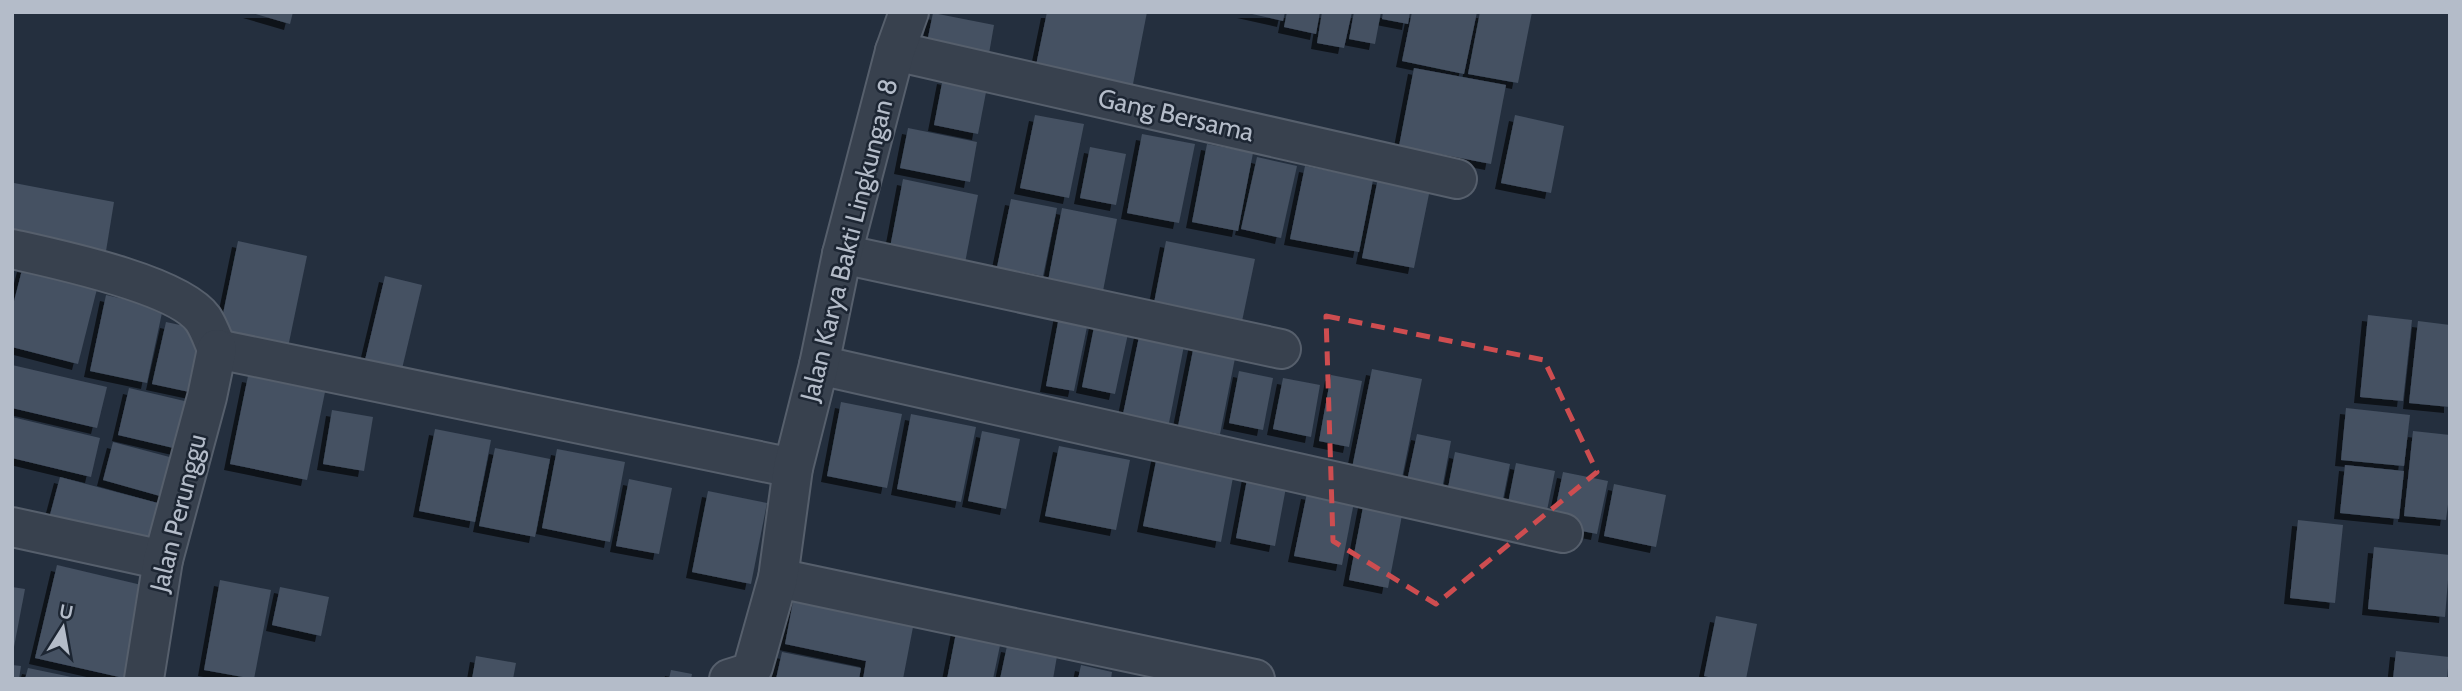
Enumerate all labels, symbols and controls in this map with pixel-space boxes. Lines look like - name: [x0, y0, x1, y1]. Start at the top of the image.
- street label: Jalan Karya Bakti Lingkungan 8: [793, 75, 905, 406]
- street label: Gang Bersama: [1095, 82, 1257, 149]
- street label: Jalan Perunggu: [143, 431, 213, 596]
- north arrow: [28, 593, 98, 663]
- text: U: [57, 599, 75, 624]

